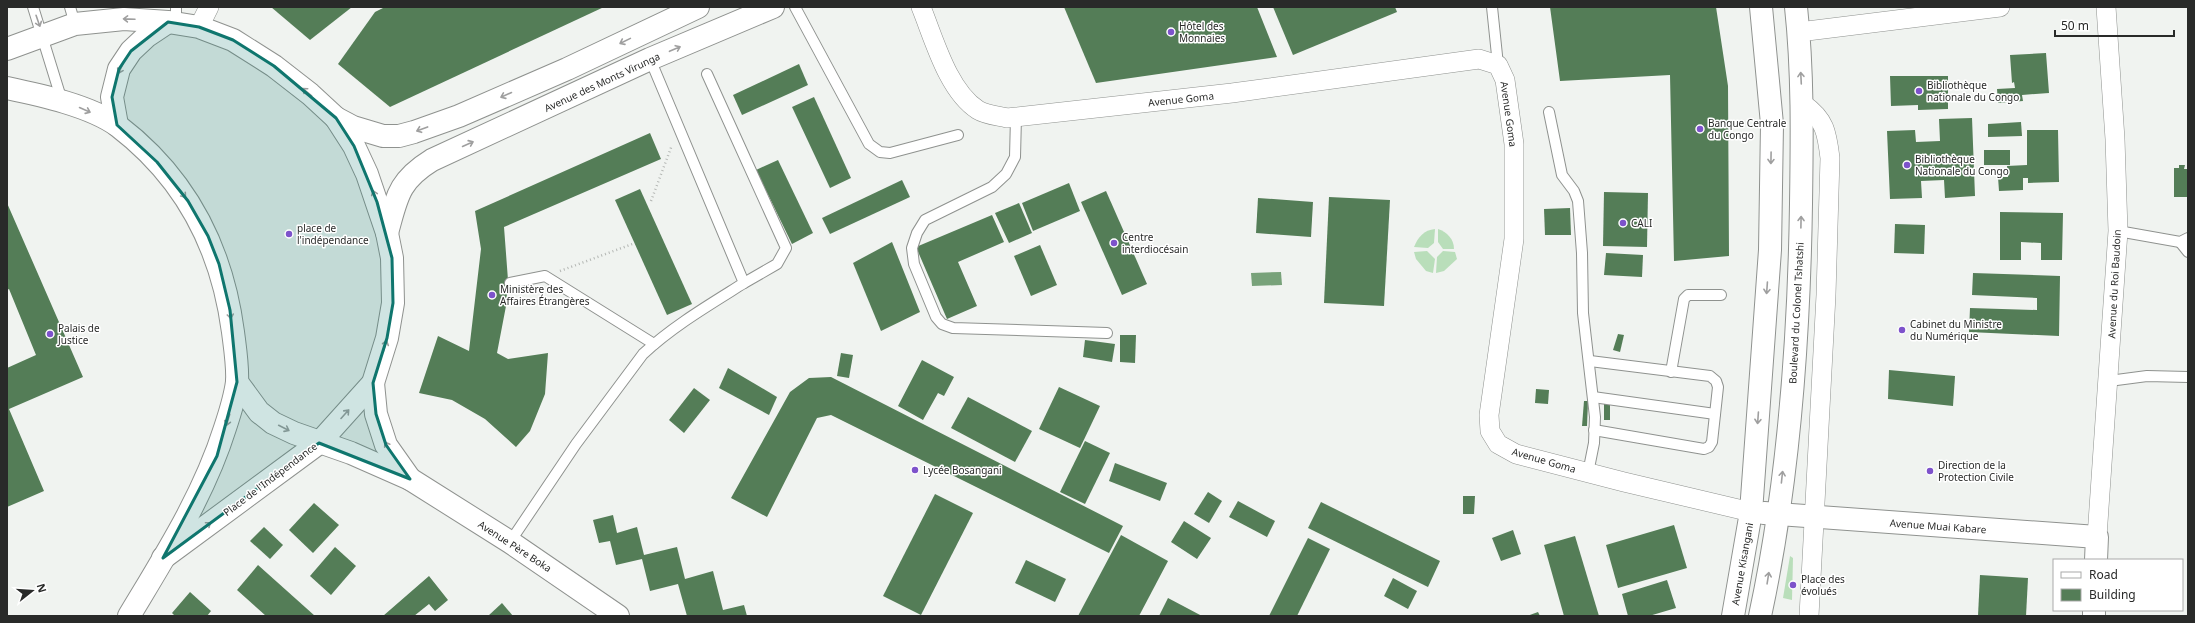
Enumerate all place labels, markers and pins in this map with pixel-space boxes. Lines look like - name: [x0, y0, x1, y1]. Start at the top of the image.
- place label: Hôtel des Monnaies: [1179, 19, 1225, 45]
- marker: Hôtel des Monnaies: [1166, 27, 1176, 37]
- place label: Bibliothèque nationale du Congo: [1927, 78, 2019, 104]
- marker: Bibliothèque nationale du Congo: [1914, 86, 1924, 96]
- place label: Banque Centrale du Congo: [1708, 116, 1787, 142]
- marker: Banque Centrale du Congo: [1695, 124, 1705, 134]
- place label: Bibliothèque Nationale du Congo: [1915, 152, 2009, 178]
- marker: Bibliothèque Nationale du Congo: [1902, 160, 1912, 170]
- place label: CALI: [1631, 216, 1652, 230]
- marker: CALI: [1618, 218, 1628, 228]
- place label: place de l'indépendance: [297, 221, 369, 247]
- marker: place de l'indépendance: [284, 229, 294, 239]
- place label: Centre interdiocésain: [1122, 230, 1188, 256]
- marker: Centre interdiocésain: [1109, 238, 1119, 248]
- place label: Ministère des Affaires Étrangères: [500, 282, 590, 308]
- marker: Ministère des Affaires Étrangères: [487, 290, 497, 300]
- place label: Cabinet du Ministre du Numérique: [1910, 317, 2002, 343]
- place label: Palais de Justice: [57, 321, 100, 347]
- marker: Cabinet du Ministre du Numérique: [1897, 325, 1907, 335]
- marker: Palais de Justice: [45, 329, 55, 339]
- place label: Direction de la Protection Civile: [1938, 458, 2014, 484]
- place label: Lycée Bosangani: [923, 463, 1002, 477]
- marker: Lycée Bosangani: [910, 465, 920, 475]
- marker: Direction de la Protection Civile: [1925, 466, 1935, 476]
- place label: Place des évolués: [1801, 572, 1845, 598]
- marker: Place des évolués: [1788, 580, 1798, 590]

